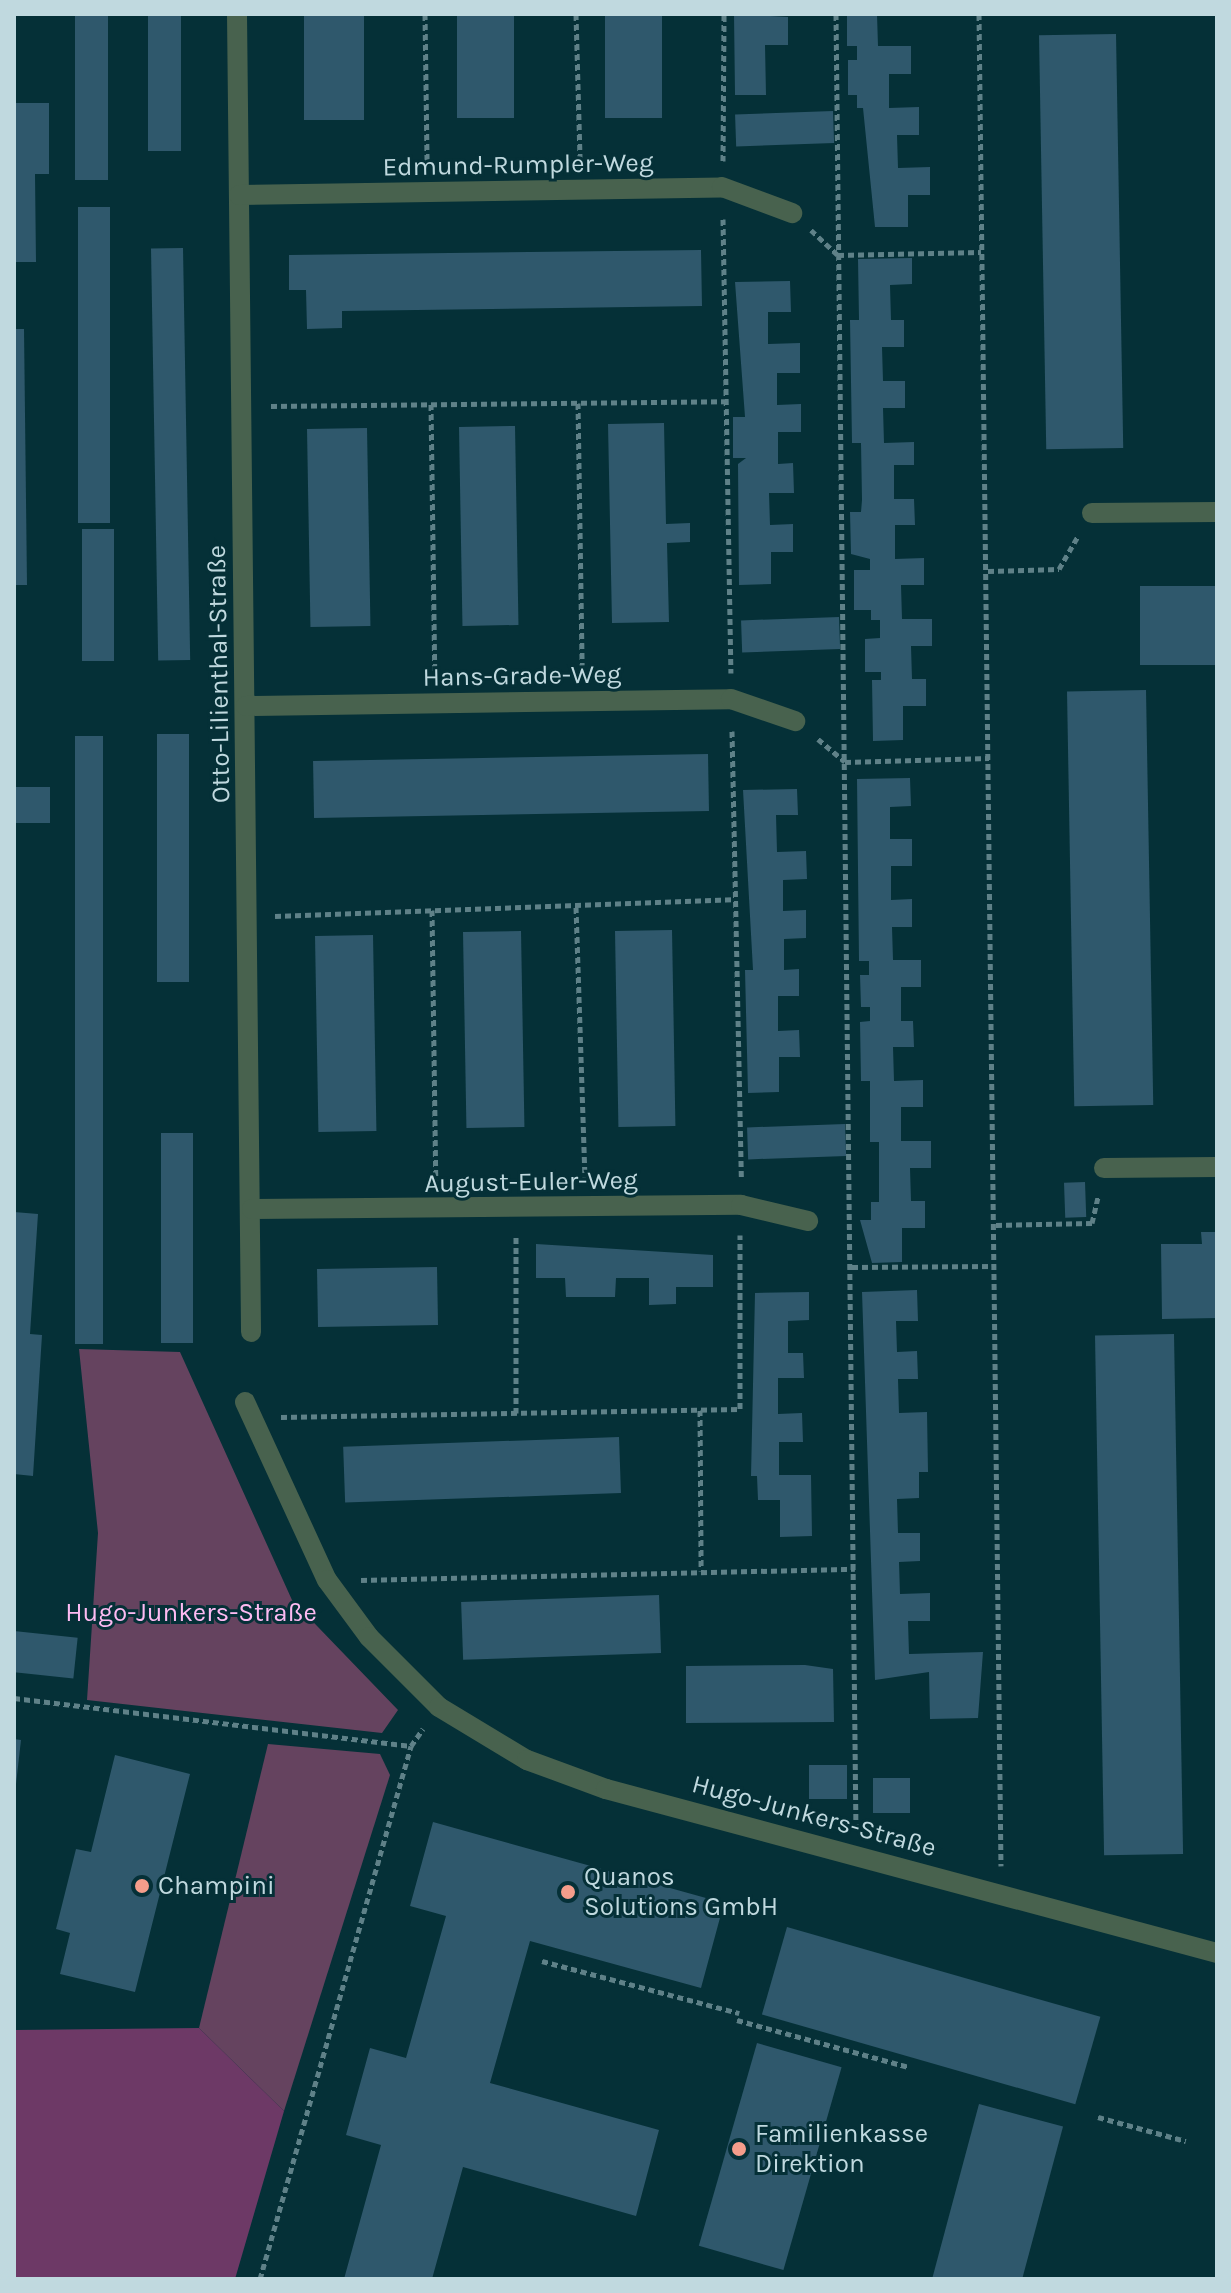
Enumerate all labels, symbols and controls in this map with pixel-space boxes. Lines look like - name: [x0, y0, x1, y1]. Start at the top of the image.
- street label: Edmund-Rumpler-Weg: [382, 147, 654, 183]
- street label: Otto-Lilienthal-Straße: [201, 545, 237, 803]
- street label: Hans-Grade-Weg: [422, 659, 622, 693]
- street label: August-Euler-Weg: [424, 1165, 638, 1199]
- park label: Hugo-Junkers-Straße: [65, 1597, 317, 1629]
- street label: Hugo-Junkers-Straße: [688, 1768, 940, 1864]
- place label: Quanos Solutions GmbH: [584, 1861, 778, 1922]
- place label: Champini: [158, 1870, 275, 1902]
- marker: Champini: [133, 1877, 151, 1895]
- marker: Quanos Solutions GmbH: [559, 1883, 577, 1901]
- place label: Familienkasse Direktion: [755, 2118, 928, 2180]
- marker: Familienkasse Direktion: [730, 2140, 748, 2158]

